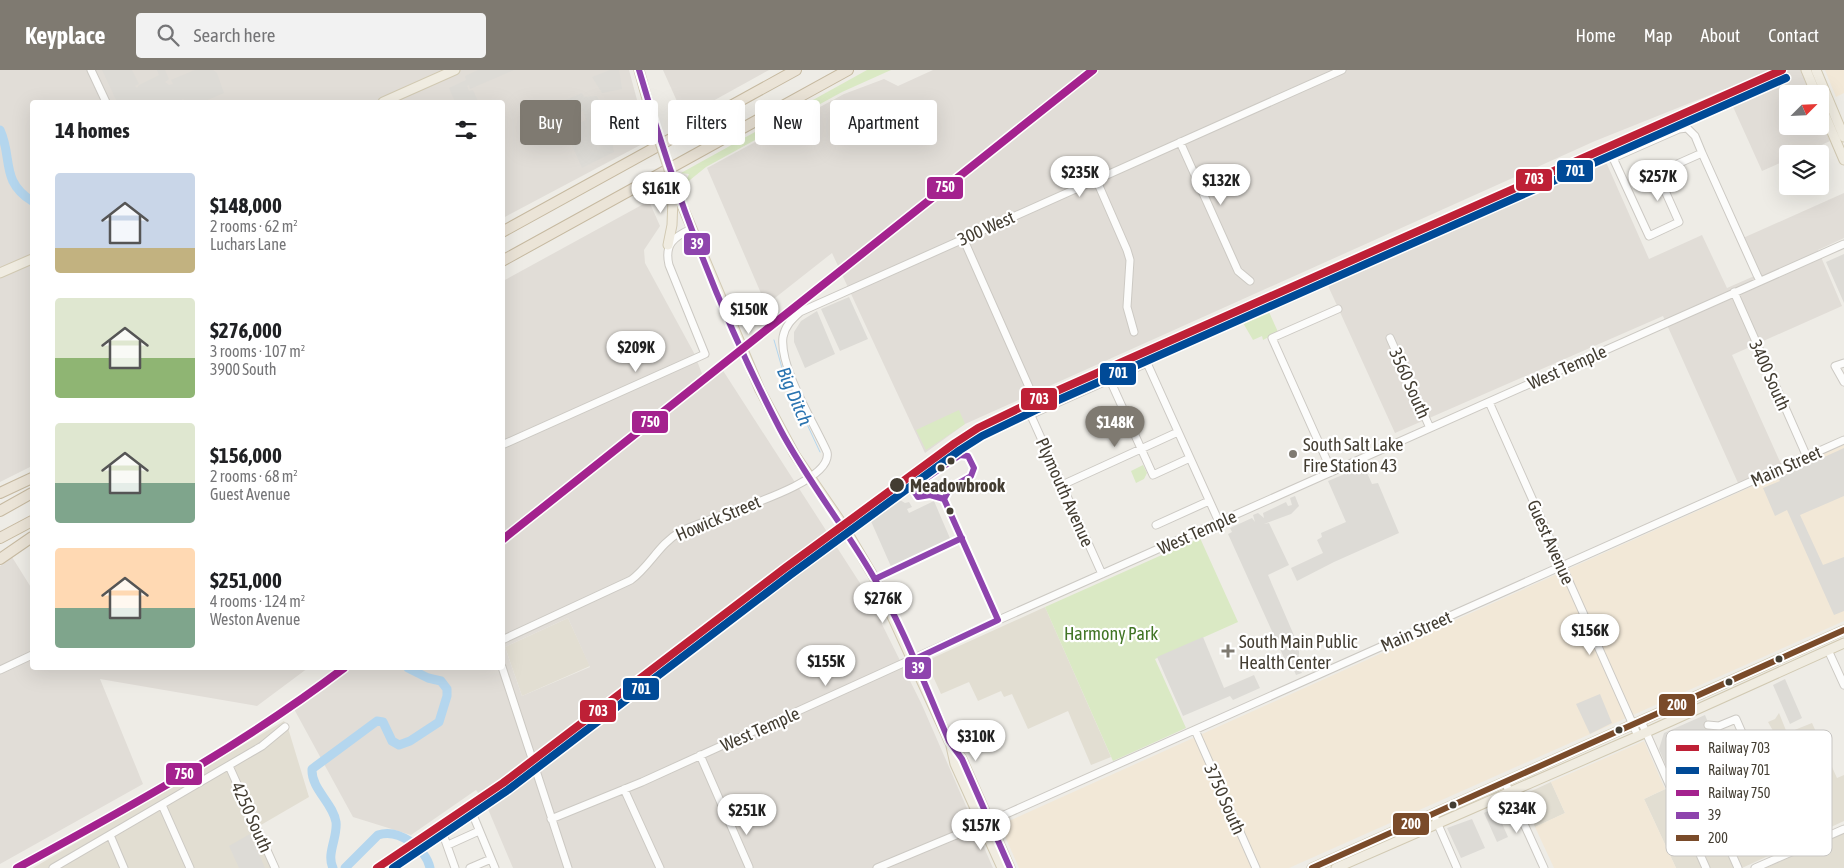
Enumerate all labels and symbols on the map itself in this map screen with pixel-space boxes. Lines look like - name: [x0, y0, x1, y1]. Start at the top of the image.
- north arrow: [1779, 85, 1829, 135]
- pin: $235K: [1045, 156, 1115, 198]
- line badge: 701: [1556, 159, 1594, 183]
- pin: $257K: [1623, 160, 1693, 202]
- text: 701: [1565, 163, 1585, 179]
- pin: $132K: [1186, 164, 1256, 206]
- line badge: 703: [1515, 168, 1553, 192]
- text: 703: [1524, 171, 1544, 187]
- pin: $161K: [626, 172, 696, 214]
- line badge: 750: [926, 176, 964, 200]
- text: 750: [935, 179, 955, 195]
- street label: 300 West: [954, 206, 1018, 250]
- line badge: 39: [683, 232, 711, 256]
- text: 39: [690, 236, 704, 252]
- pin: $150K: [714, 292, 784, 335]
- pin: $209K: [601, 330, 671, 373]
- street label: 3400 South: [1745, 336, 1795, 414]
- street label: West Temple: [1524, 340, 1610, 394]
- street label: 3560 South: [1385, 344, 1435, 422]
- line badge: 701: [1099, 362, 1137, 386]
- water label: Big Ditch: [773, 363, 817, 429]
- text: 701: [1108, 365, 1128, 381]
- line badge: 703: [1020, 387, 1058, 411]
- text: 703: [1029, 391, 1049, 407]
- pin: $148K: [1080, 406, 1150, 448]
- line badge: 750: [631, 410, 669, 434]
- text: 750: [640, 414, 660, 430]
- street label: Plymouth Avenue: [1032, 434, 1098, 550]
- place label: South Salt Lake Fire Station 43: [1303, 434, 1404, 476]
- street label: Main Street: [1747, 441, 1825, 491]
- marker: South Salt Lake Fire Station 43: [1287, 448, 1299, 460]
- unlabelled marker: [946, 456, 956, 466]
- unlabelled marker: [936, 463, 946, 473]
- place label: Meadowbrook: [910, 475, 1006, 496]
- marker: Meadowbrook: [888, 476, 906, 494]
- street label: Howick Street: [672, 491, 764, 545]
- street label: Guest Avenue: [1523, 497, 1579, 587]
- street label: West Temple: [1154, 505, 1240, 559]
- unlabelled marker: [945, 506, 955, 516]
- pin: $276K: [848, 582, 918, 624]
- street label: Main Street: [1377, 606, 1455, 656]
- pin: $156K: [1555, 614, 1625, 656]
- park label: Harmony Park: [1064, 623, 1158, 644]
- place label: South Main Public Health Center: [1239, 631, 1358, 673]
- pin: $155K: [791, 644, 861, 687]
- marker: South Main Public Health Center: [1221, 644, 1235, 658]
- unlabelled marker: [1774, 654, 1784, 664]
- line badge: 39: [904, 656, 932, 680]
- text: 39: [911, 660, 925, 676]
- line badge: 701: [622, 677, 660, 701]
- unlabelled marker: [1724, 677, 1734, 687]
- text: 701: [631, 681, 651, 697]
- line badge: 200: [1658, 693, 1696, 717]
- text: 200: [1667, 697, 1687, 713]
- line badge: 703: [579, 699, 617, 723]
- street label: West Temple: [717, 702, 803, 756]
- text: 703: [588, 703, 608, 719]
- pin: $310K: [941, 720, 1011, 762]
- unlabelled marker: [1614, 725, 1624, 735]
- legend: [1666, 730, 1832, 856]
- text: Railway 703: [1708, 740, 1770, 756]
- street label: 3750 South: [1200, 760, 1250, 838]
- line badge: 750: [165, 762, 203, 786]
- text: Railway 701: [1708, 762, 1770, 778]
- text: 750: [174, 766, 194, 782]
- street label: 4250 South: [227, 778, 277, 856]
- text: Railway 750: [1708, 785, 1771, 801]
- pin: $234K: [1482, 792, 1552, 834]
- pin: $251K: [712, 794, 782, 836]
- unlabelled marker: [1448, 800, 1458, 810]
- text: 39: [1708, 807, 1721, 823]
- pin: $157K: [946, 808, 1016, 851]
- line badge: 200: [1392, 812, 1430, 836]
- text: 200: [1401, 816, 1421, 832]
- text: 200: [1708, 830, 1728, 846]

